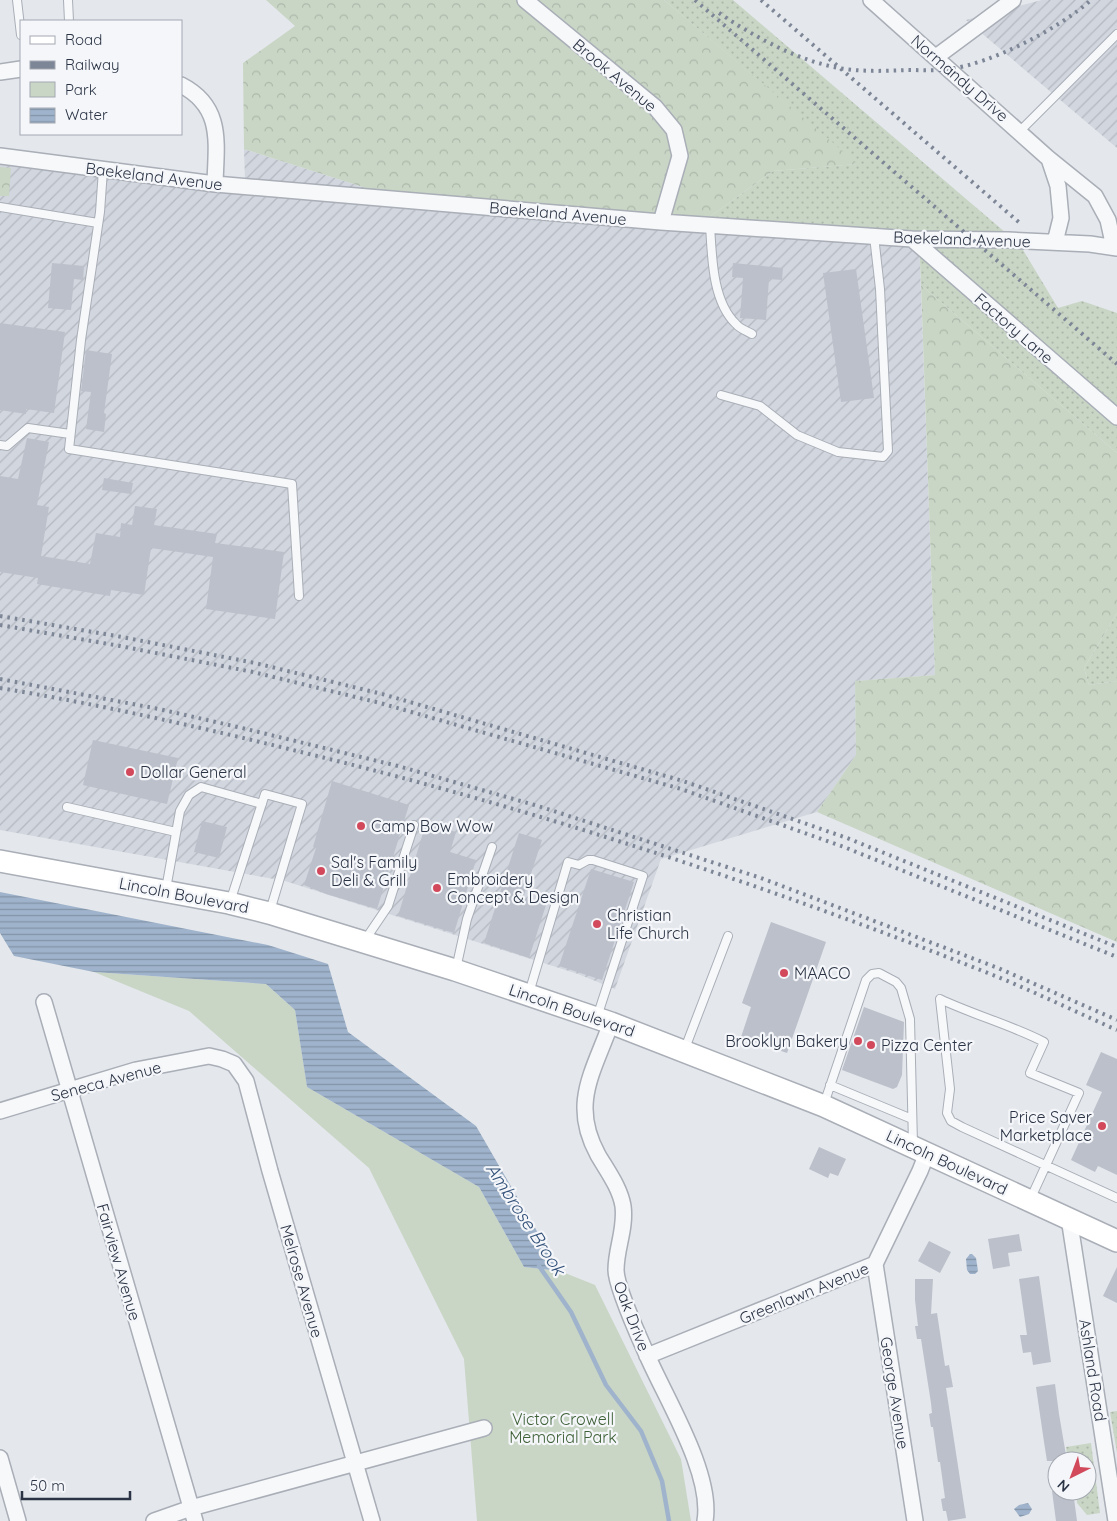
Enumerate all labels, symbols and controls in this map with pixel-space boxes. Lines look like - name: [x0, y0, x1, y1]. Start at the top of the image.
- legend: [20, 20, 182, 135]
- text: Road: [65, 30, 102, 49]
- street label: Normandy Drive: [907, 30, 1013, 126]
- street label: Brook Avenue: [569, 34, 661, 116]
- text: Railway: [65, 55, 120, 74]
- text: Park: [65, 80, 97, 99]
- text: Water: [65, 105, 108, 124]
- street label: Baekeland Avenue: [84, 158, 224, 194]
- street label: Baekeland Avenue: [488, 197, 628, 229]
- street label: Baekeland Avenue: [893, 227, 1031, 251]
- street label: Factory Lane: [971, 288, 1057, 368]
- place label: Dollar General: [140, 762, 247, 782]
- marker: Dollar General: [124, 766, 136, 778]
- place label: Camp Bow Wow: [371, 816, 493, 836]
- marker: Camp Bow Wow: [355, 820, 367, 832]
- place label: Sal's Family Deli & Grill: [331, 852, 417, 890]
- marker: Sal's Family Deli & Grill: [315, 865, 327, 877]
- place label: Embroidery Concept & Design: [447, 869, 579, 907]
- street label: Lincoln Boulevard: [117, 873, 251, 917]
- marker: Embroidery Concept & Design: [431, 882, 443, 894]
- place label: Christian Life Church: [607, 905, 689, 943]
- marker: Christian Life Church: [591, 918, 603, 930]
- place label: MAACO: [794, 963, 851, 983]
- marker: MAACO: [778, 967, 790, 979]
- street label: Lincoln Boulevard: [506, 979, 638, 1041]
- place label: Brooklyn Bakery: [725, 1031, 848, 1051]
- marker: Brooklyn Bakery: [852, 1035, 864, 1047]
- place label: Pizza Center: [881, 1035, 973, 1055]
- marker: Pizza Center: [865, 1039, 877, 1051]
- street label: Seneca Avenue: [49, 1057, 163, 1105]
- place label: Price Saver Marketplace: [1000, 1107, 1092, 1145]
- marker: Price Saver Marketplace: [1096, 1120, 1108, 1132]
- street label: Lincoln Boulevard: [883, 1125, 1011, 1199]
- water label: Ambrose Brook: [481, 1158, 572, 1281]
- street label: Fairview Avenue: [93, 1201, 145, 1323]
- street label: Melrose Avenue: [276, 1222, 328, 1340]
- street label: Greenlawn Avenue: [736, 1258, 872, 1328]
- street label: Oak Drive: [610, 1278, 654, 1354]
- street label: Ashland Road: [1075, 1317, 1111, 1423]
- street label: George Avenue: [876, 1335, 914, 1451]
- park label: Victor Crowell Memorial Park: [509, 1409, 617, 1447]
- north arrow: [1047, 1451, 1097, 1501]
- scale bar: [22, 1468, 130, 1500]
- text: 50 m: [30, 1476, 65, 1495]
- text: N: [1053, 1476, 1073, 1496]

